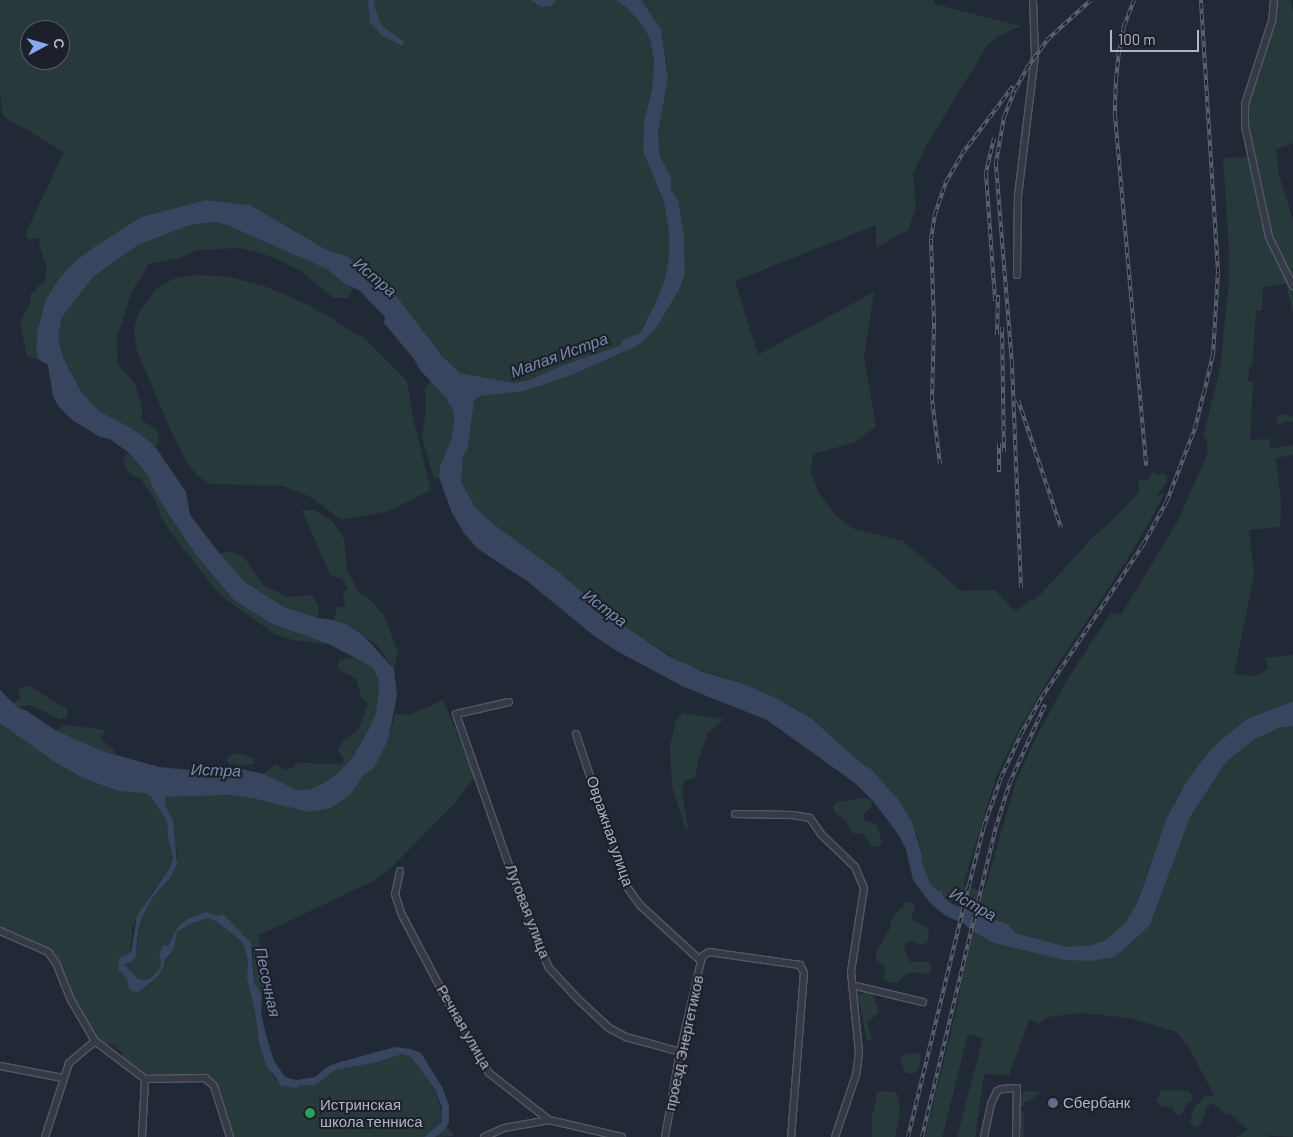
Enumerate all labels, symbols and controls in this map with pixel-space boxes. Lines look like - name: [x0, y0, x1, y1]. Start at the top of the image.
- north arrow: [20, 20, 70, 70]
- scale bar: [1113, 20, 1202, 52]
- text: 100 m: [1118, 30, 1156, 48]
- text: С: [50, 38, 68, 49]
- water label: Истра: [350, 253, 400, 301]
- water label: Малая Истра: [508, 329, 610, 381]
- water label: Истра: [579, 585, 631, 631]
- water label: Истра: [190, 760, 242, 780]
- street label: Овражная улица: [583, 774, 637, 888]
- street label: Луговая улица: [502, 861, 554, 961]
- water label: Истра: [946, 883, 1000, 925]
- water label: Песочная: [251, 945, 285, 1019]
- street label: проезд Энергетиков: [661, 974, 707, 1112]
- street label: Речная улица: [433, 982, 495, 1072]
- place label: Сбербанк: [1063, 1094, 1130, 1112]
- place label: Истринская школа тенниса: [320, 1095, 423, 1130]
- marker: Сбербанк: [1047, 1097, 1059, 1109]
- marker: Истринская школа тенниса: [304, 1107, 316, 1119]

